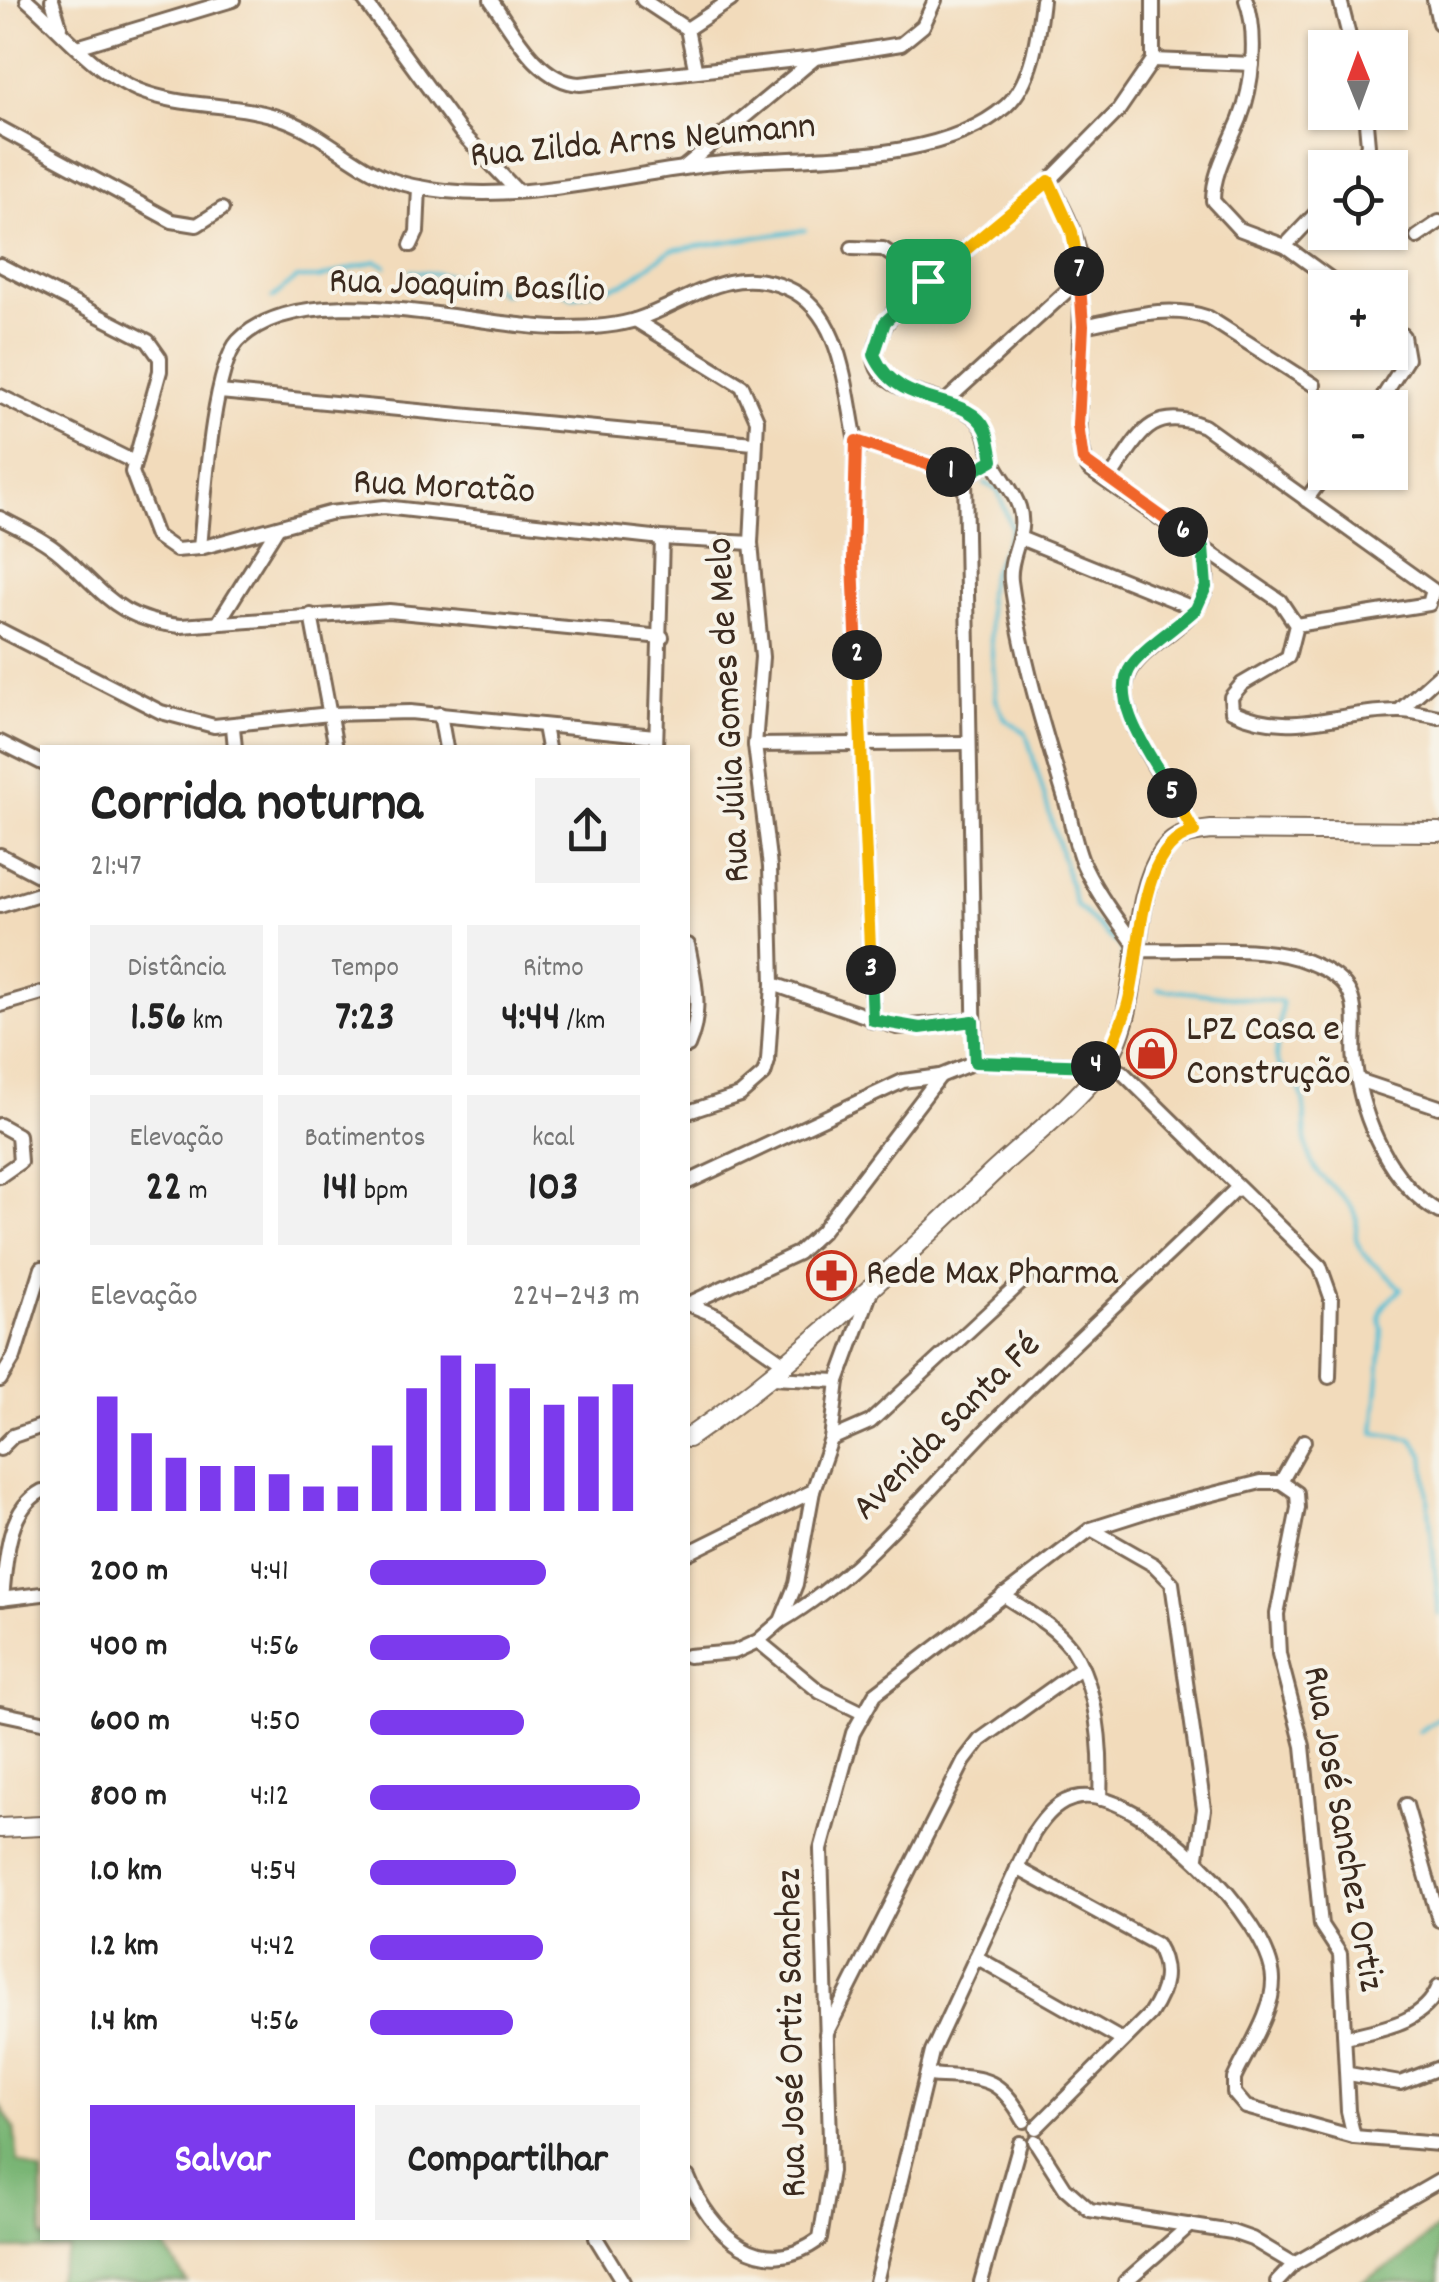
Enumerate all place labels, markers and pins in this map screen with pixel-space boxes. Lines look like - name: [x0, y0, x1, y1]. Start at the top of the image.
- pin: [886, 239, 971, 324]
- pin: 7: [1054, 246, 1104, 296]
- pin: 1: [926, 447, 976, 497]
- pin: 6: [1158, 507, 1208, 557]
- pin: 2: [832, 630, 882, 680]
- pin: 5: [1147, 768, 1197, 818]
- pin: 3: [846, 945, 896, 995]
- place label: LPZ Casa e Construção: [1186, 1004, 1351, 1103]
- shop icon: LPZ Casa e Construção: [1125, 1027, 1177, 1079]
- pin: 4: [1071, 1041, 1121, 1091]
- place label: Rede Max Pharma: [866, 1248, 1119, 1303]
- pharmacy icon: Rede Max Pharma: [805, 1249, 857, 1301]

